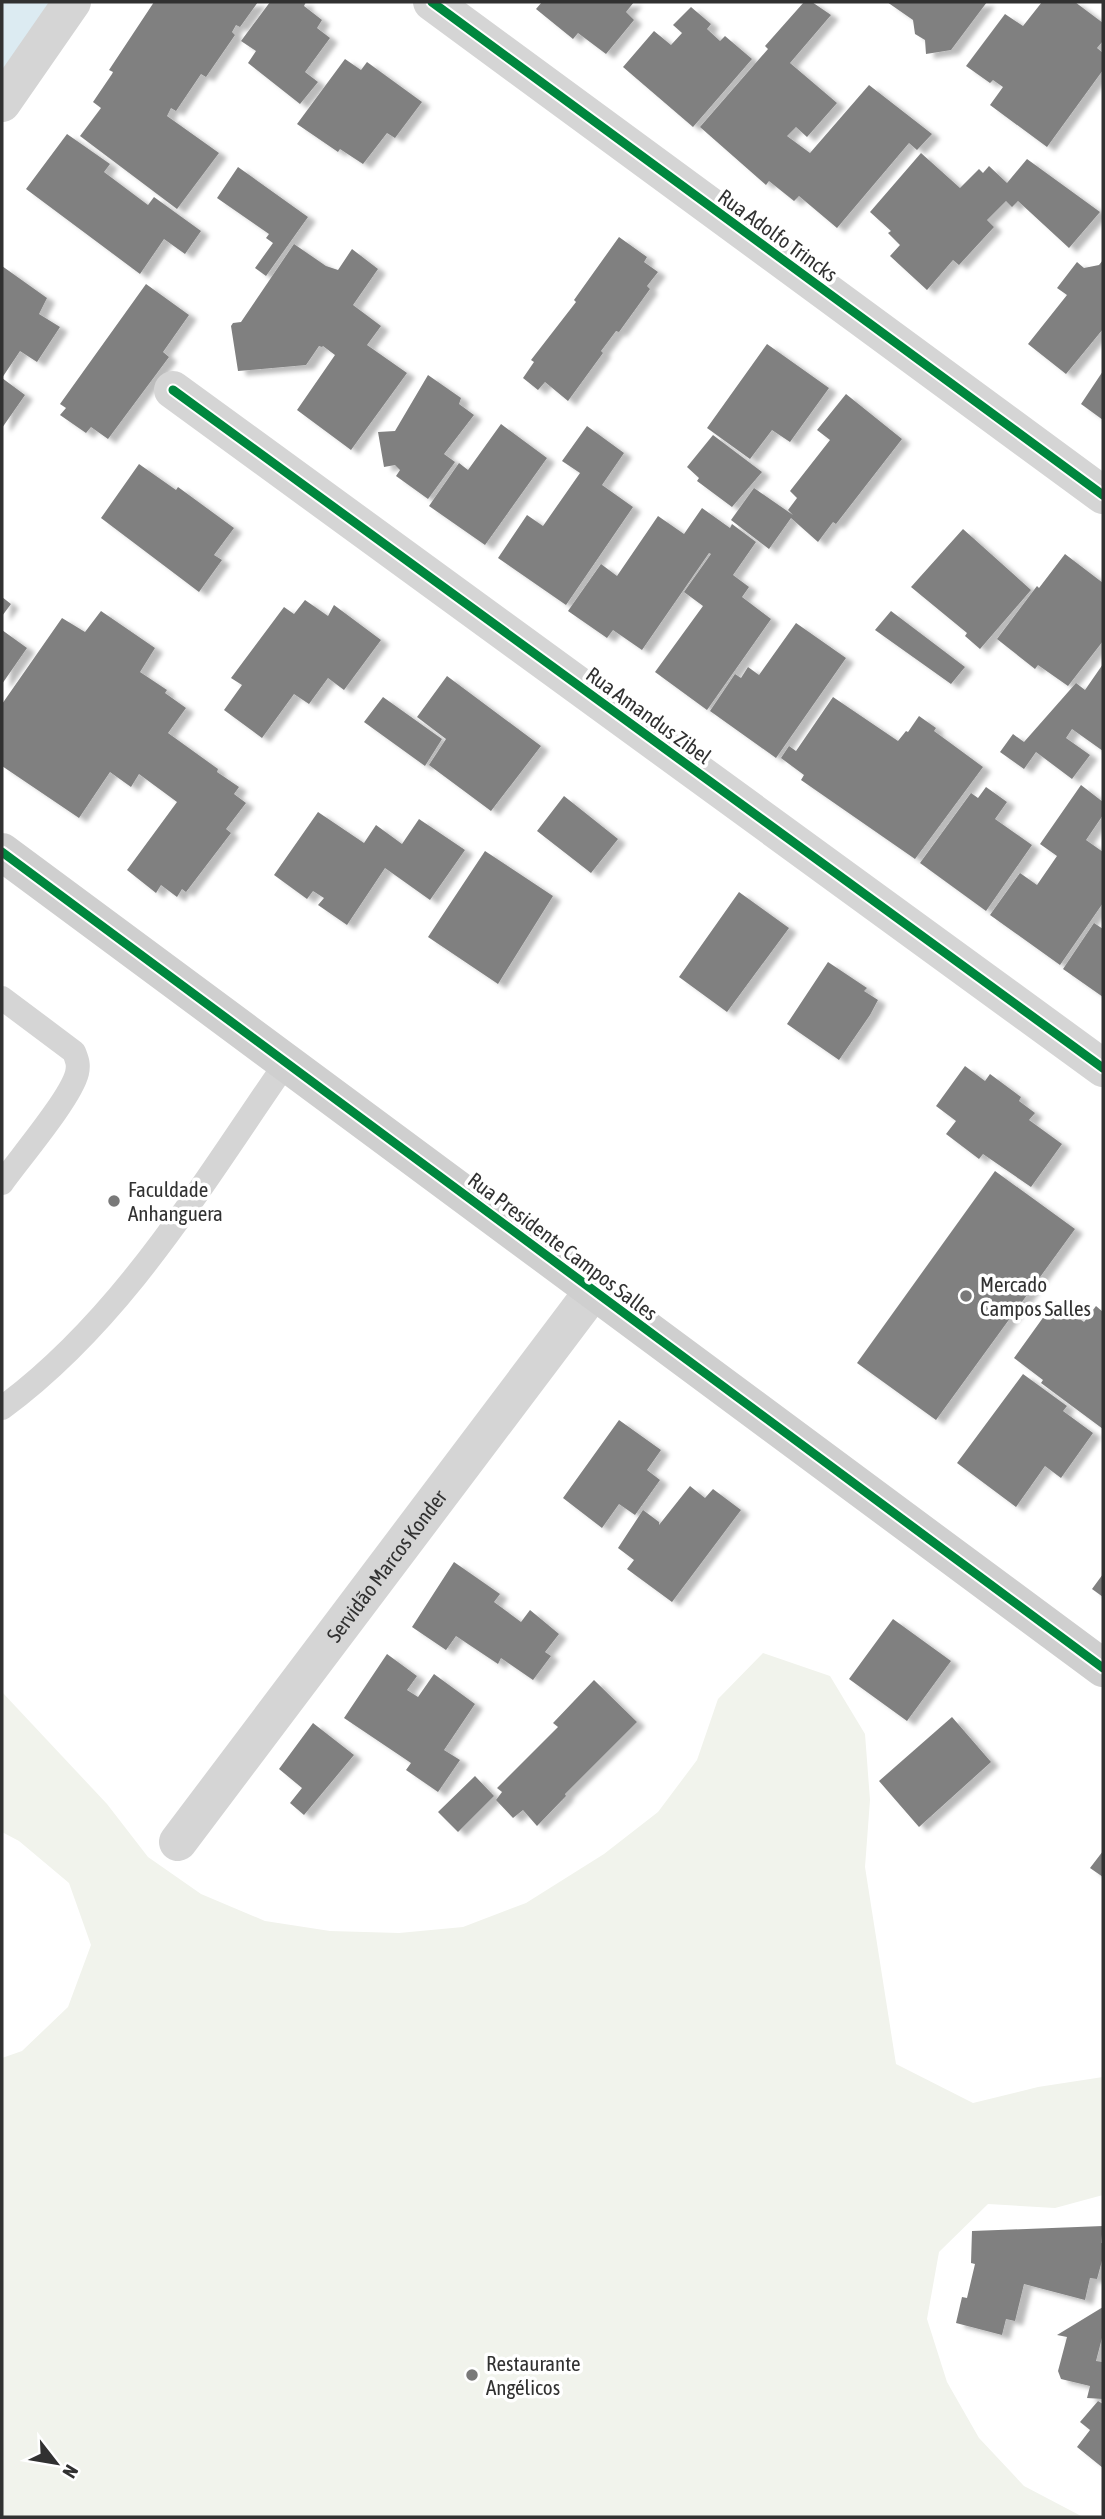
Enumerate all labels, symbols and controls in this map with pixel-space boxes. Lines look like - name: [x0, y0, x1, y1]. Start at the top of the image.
- street label: Rua Adolfo Trincks: [714, 184, 842, 286]
- street label: Rua Amandus Zibel: [582, 662, 716, 769]
- street label: Rua Presidente Campos Salles: [464, 1167, 662, 1325]
- place label: Faculdade Anhanguera: [128, 1177, 223, 1225]
- marker: Faculdade Anhanguera: [106, 1193, 122, 1209]
- place label: Mercado Campos Salles: [980, 1272, 1091, 1320]
- marker: Mercado Campos Salles: [958, 1288, 974, 1304]
- street label: Servidão Marcos Konder: [321, 1484, 452, 1646]
- place label: Restaurante Angélicos: [486, 2351, 581, 2399]
- marker: Restaurante Angélicos: [464, 2367, 480, 2383]
- north arrow: [21, 2428, 91, 2498]
- text: N: [58, 2461, 83, 2482]

